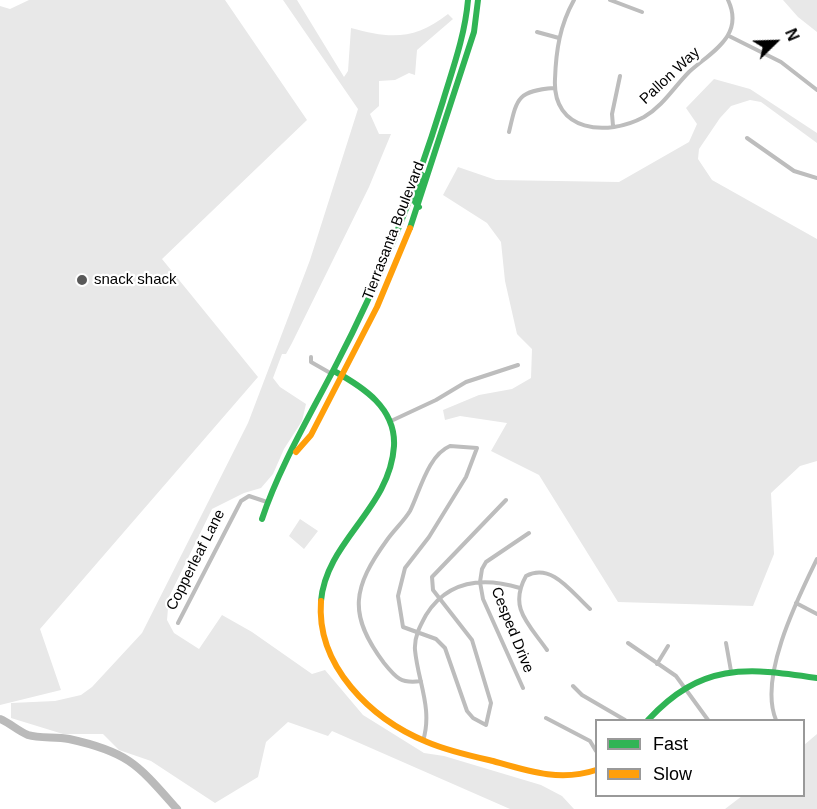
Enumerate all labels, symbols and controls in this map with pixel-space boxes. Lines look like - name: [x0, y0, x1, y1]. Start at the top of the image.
- north arrow: [745, 12, 805, 72]
- text: N: [782, 26, 802, 43]
- street label: Pallon Way: [636, 44, 704, 108]
- street label: Tierrasanta Boulevard: [359, 159, 429, 303]
- place label: snack shack: [94, 271, 177, 289]
- marker: snack shack: [75, 273, 89, 287]
- street label: Copperleaf Lane: [163, 506, 229, 614]
- street label: Cesped Drive: [487, 585, 537, 675]
- legend: [595, 719, 805, 797]
- text: Fast: [653, 734, 688, 754]
- text: Slow: [653, 764, 692, 784]

